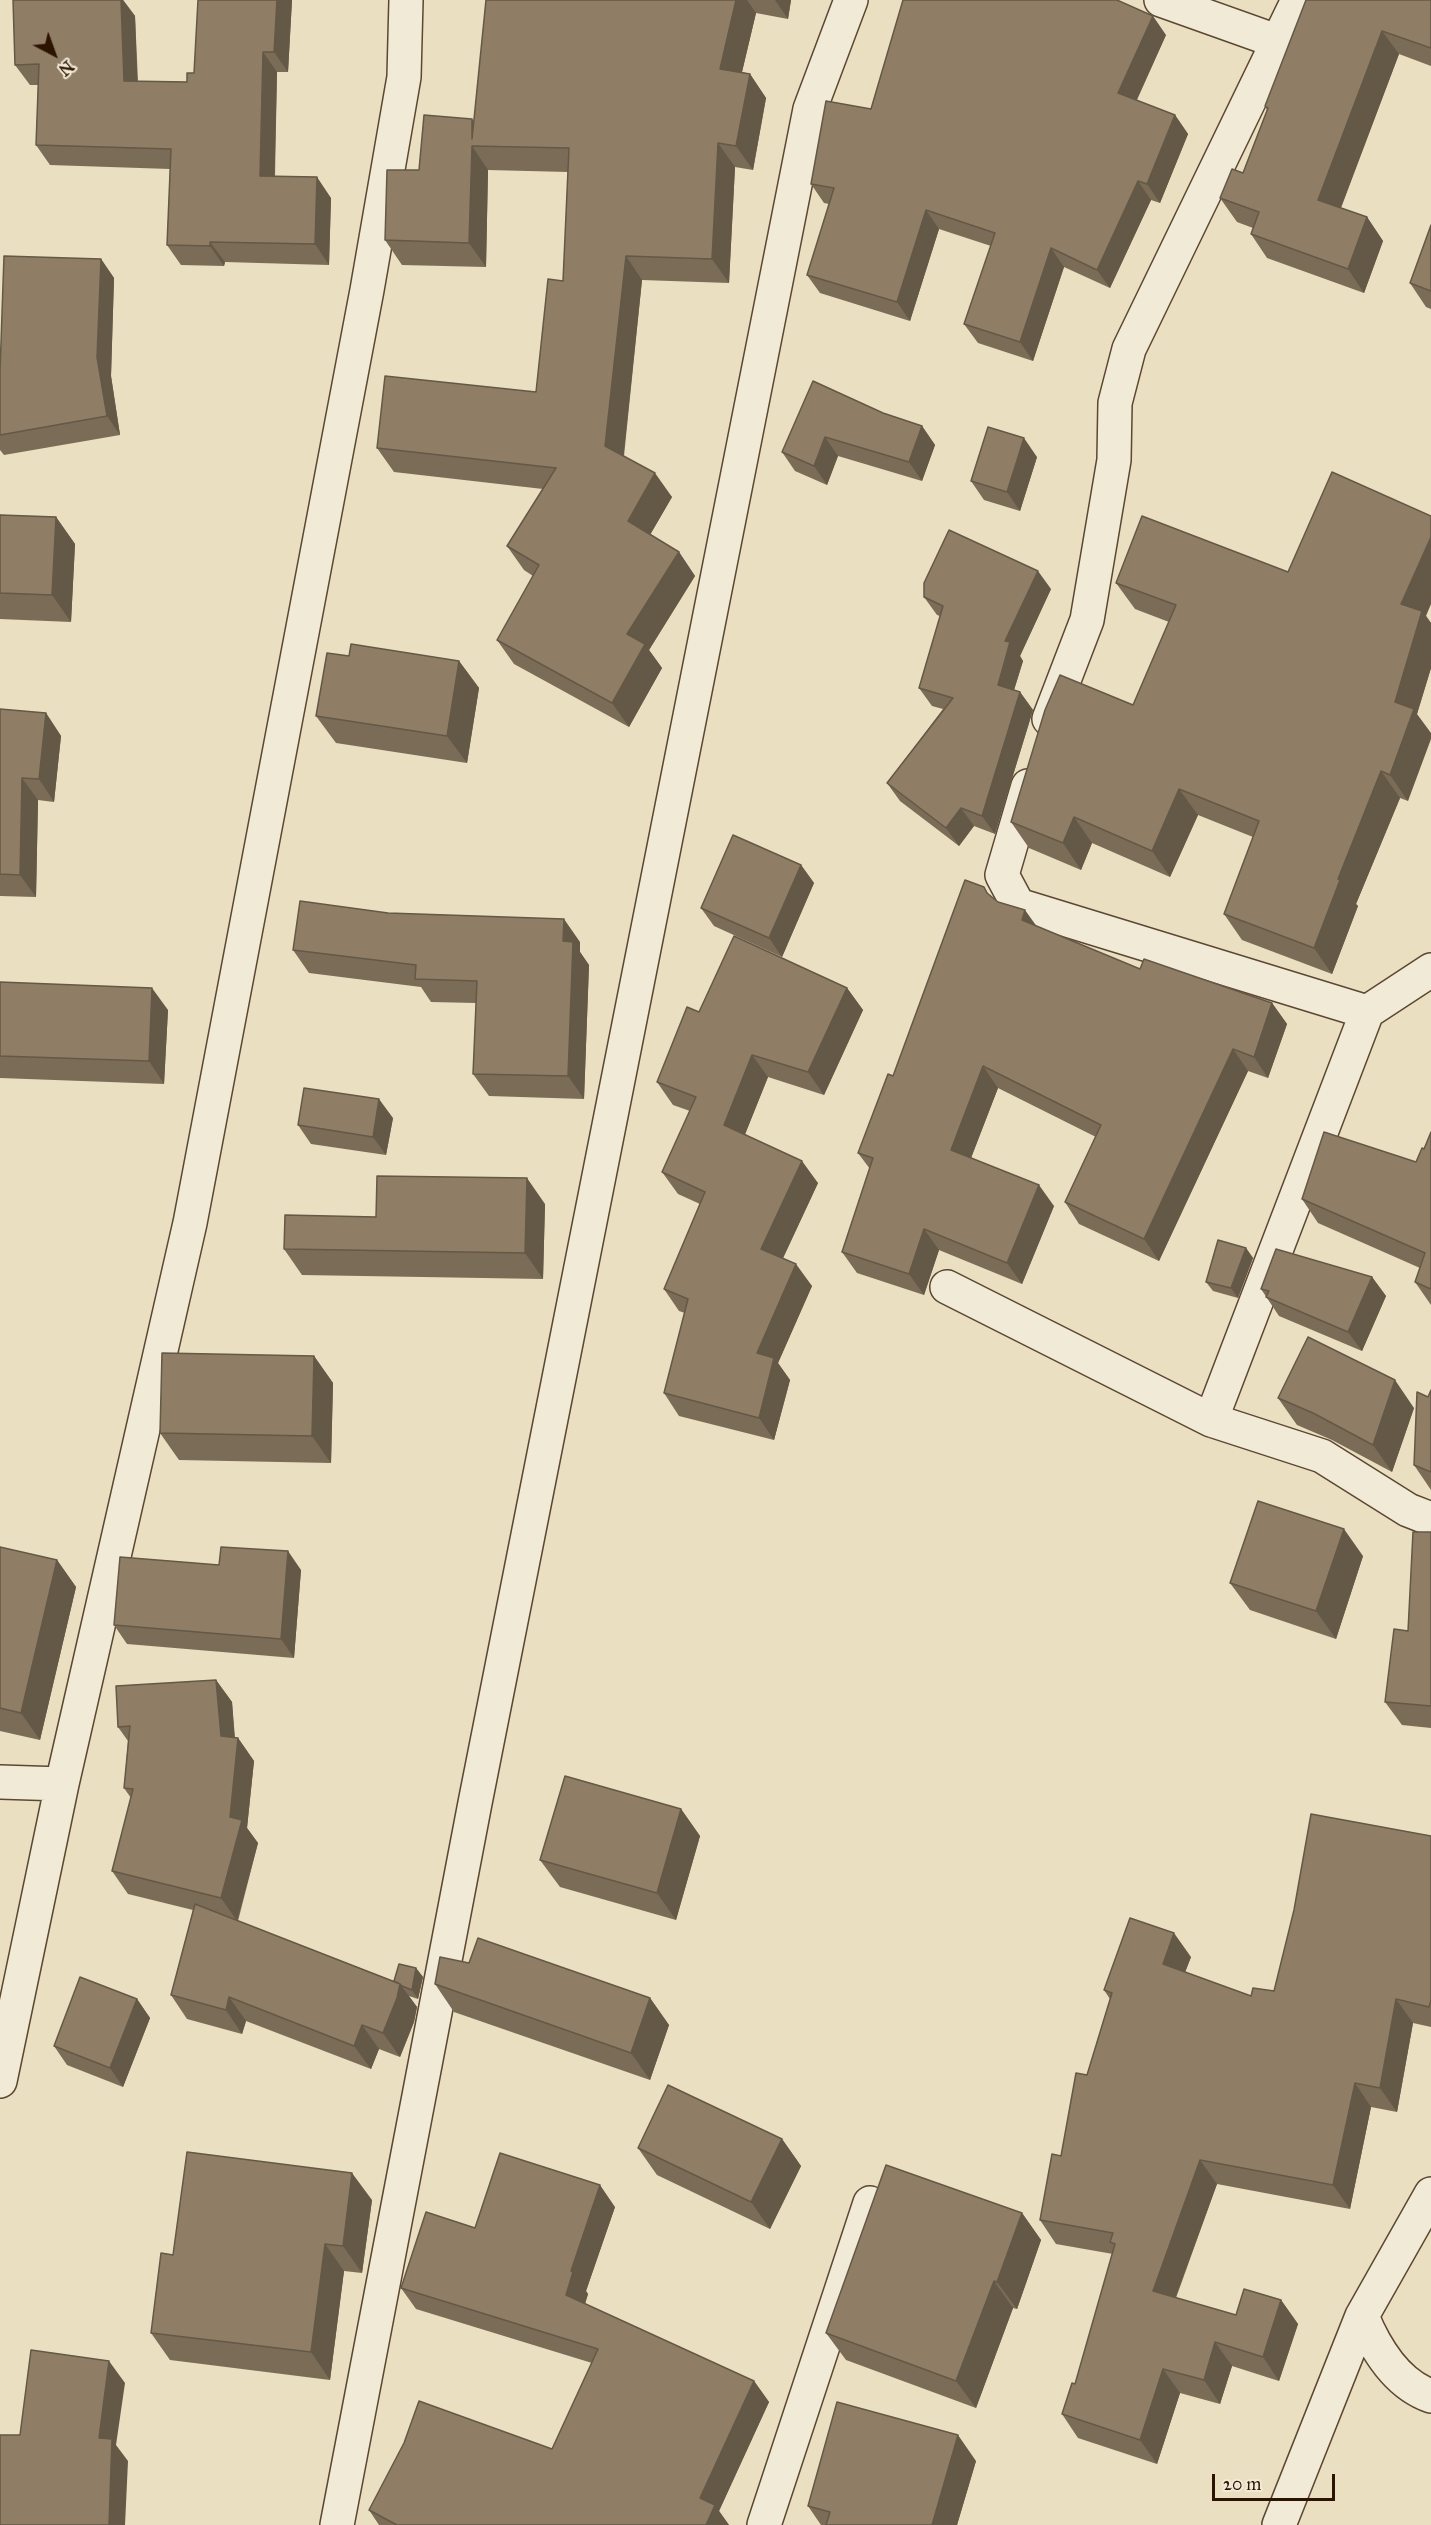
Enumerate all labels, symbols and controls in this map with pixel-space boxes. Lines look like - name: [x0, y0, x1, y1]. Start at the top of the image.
- north arrow: [24, 24, 84, 84]
- text: N: [55, 56, 77, 80]
- scale bar: [1215, 2462, 1338, 2500]
- text: 20 m: [1223, 2473, 1261, 2495]

